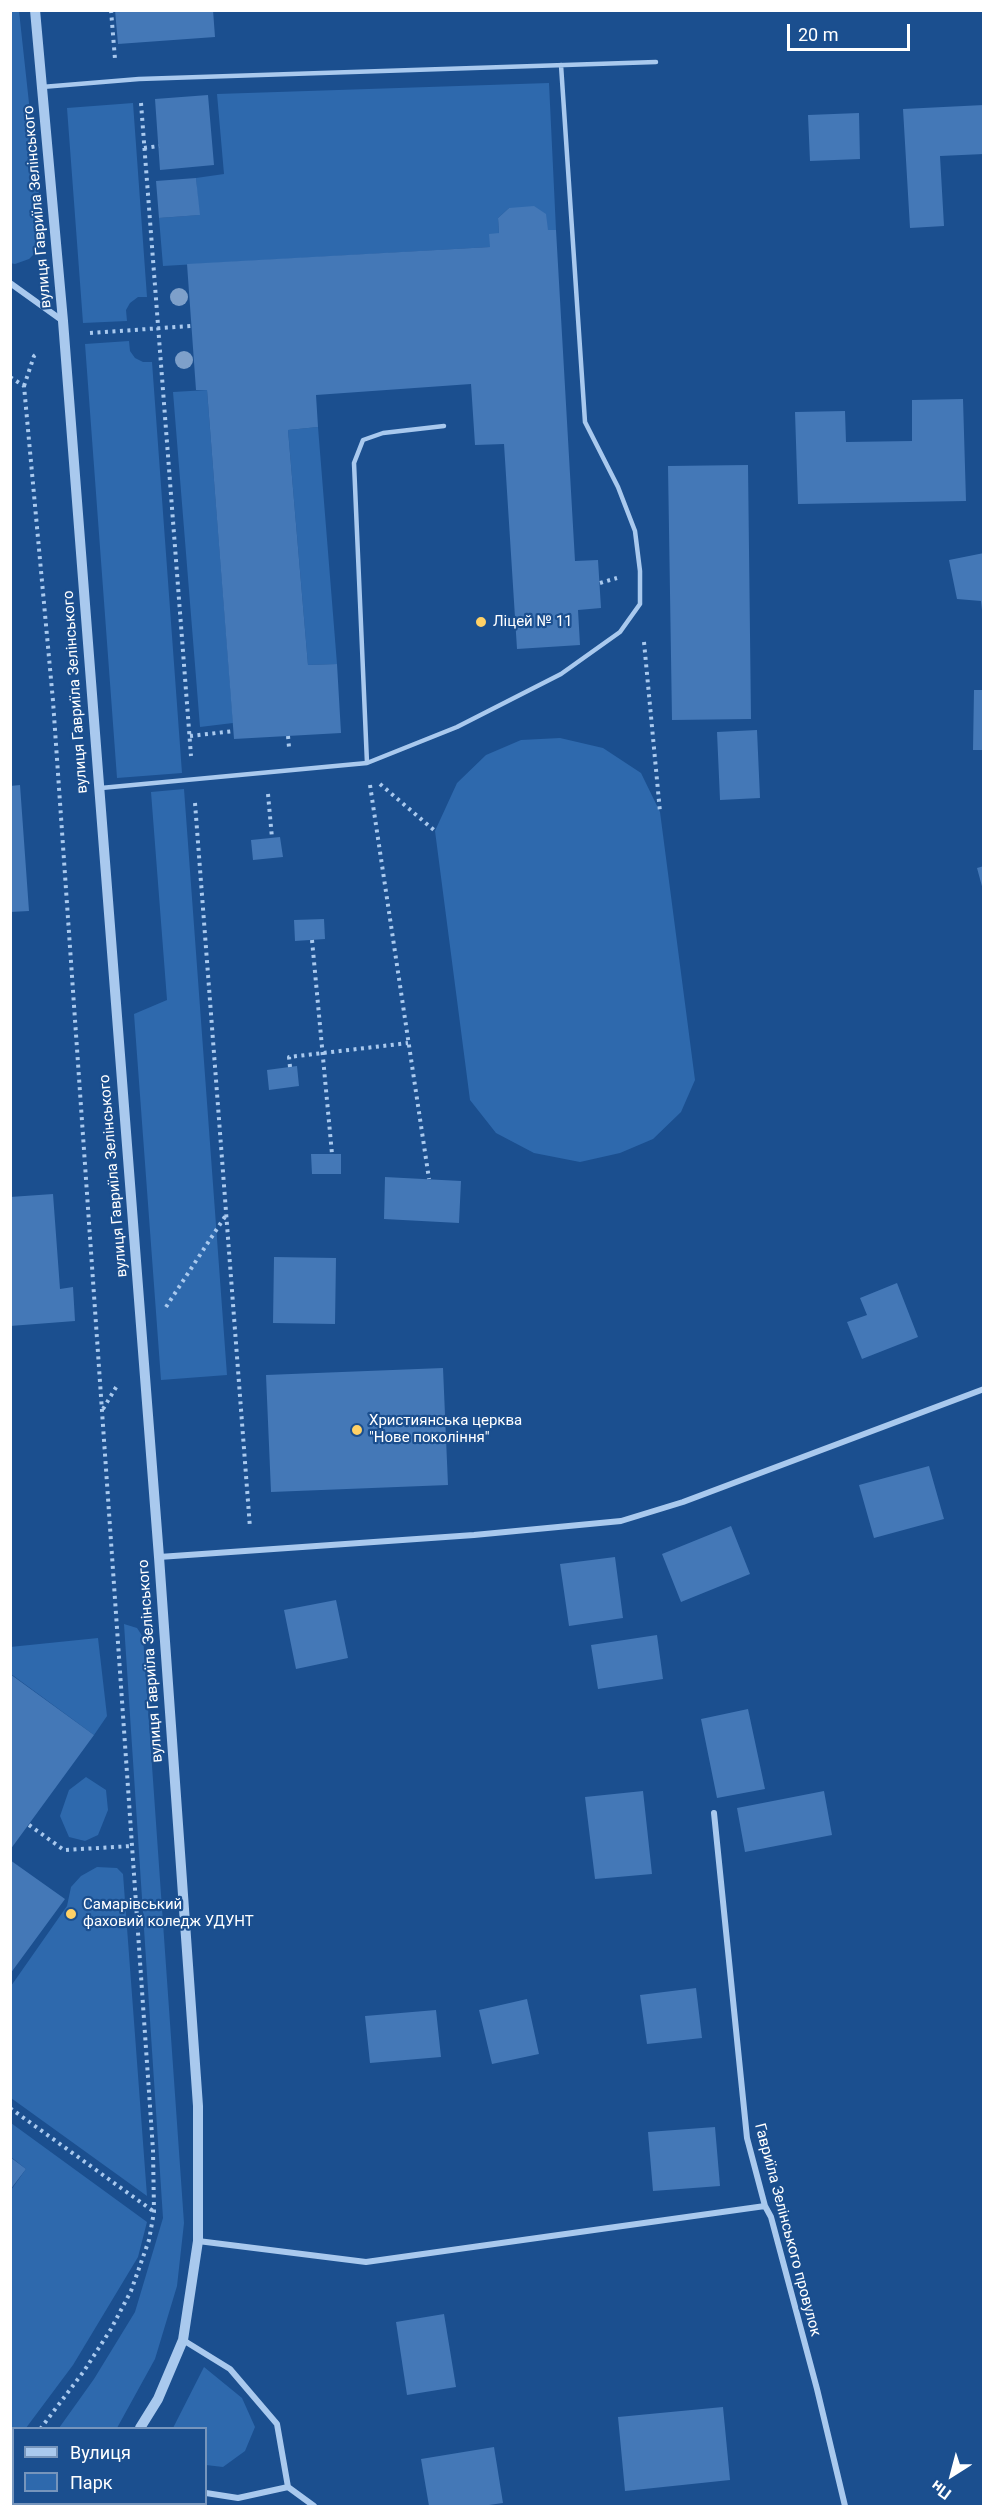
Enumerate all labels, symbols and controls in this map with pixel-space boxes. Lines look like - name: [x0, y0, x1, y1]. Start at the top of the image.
- scale bar: [790, 12, 913, 50]
- text: 20 m: [798, 24, 838, 45]
- street label: вулиця Гавриїла Зелінського: [20, 105, 56, 309]
- street label: вулиця Гавриїла Зелінського: [60, 590, 92, 794]
- place label: Ліцей № 11: [493, 613, 572, 631]
- marker: Ліцей № 11: [474, 615, 488, 629]
- street label: вулиця Гавриїла Зелінського: [96, 1074, 132, 1278]
- place label: Християнська церква "Нове покоління": [369, 1412, 522, 1447]
- marker: Християнська церква "Нове покоління": [350, 1423, 364, 1437]
- street label: вулиця Гавриїла Зелінського: [135, 1559, 167, 1763]
- place label: Самарівський фаховий коледж УДУНТ: [83, 1896, 254, 1931]
- marker: Самарівський фаховий коледж УДУНТ: [64, 1907, 78, 1921]
- street label: Гавриїла Зелінського провулок: [750, 2121, 824, 2339]
- legend: [12, 2427, 207, 2505]
- text: Вулиця: [70, 2442, 131, 2463]
- north arrow: [922, 2445, 982, 2505]
- text: Парк: [70, 2472, 112, 2493]
- text: Пн: [927, 2476, 955, 2504]

